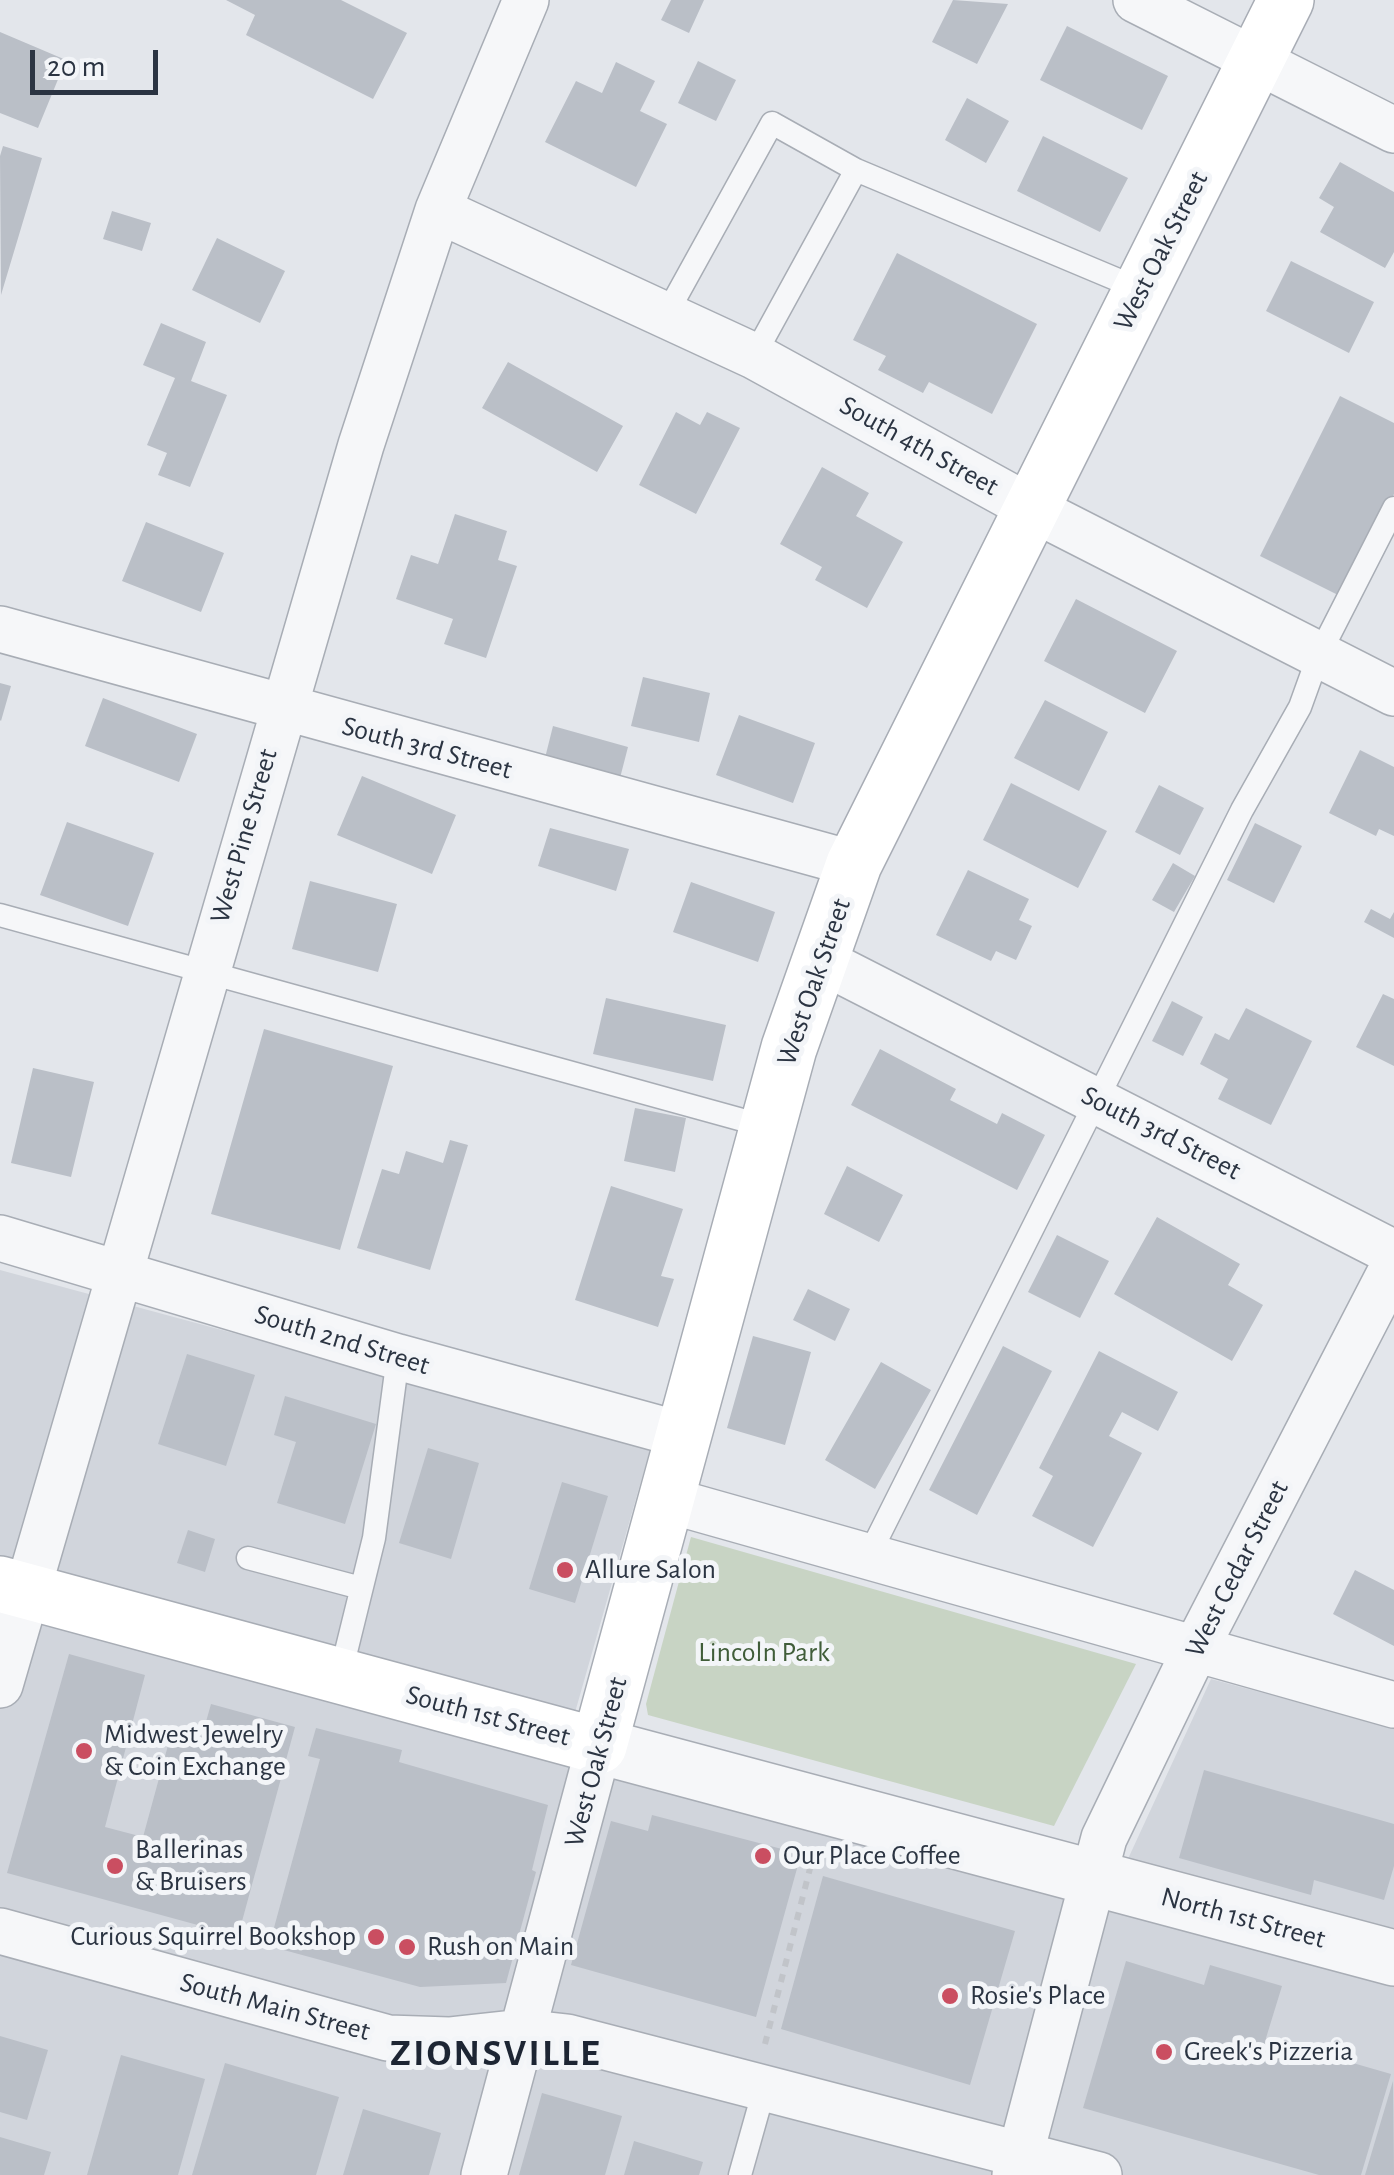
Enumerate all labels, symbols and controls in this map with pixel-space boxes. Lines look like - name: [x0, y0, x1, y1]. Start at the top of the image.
- scale bar: [35, 30, 162, 92]
- text: 20 m: [47, 52, 105, 82]
- street label: West Oak Street: [1106, 166, 1216, 336]
- street label: South 4th Street: [834, 389, 1004, 503]
- street label: South 3rd Street: [338, 709, 516, 787]
- street label: West Pine Street: [203, 745, 285, 927]
- street label: West Oak Street: [770, 894, 858, 1070]
- street label: South 3rd Street: [1076, 1078, 1246, 1188]
- street label: South 2nd Street: [251, 1297, 433, 1383]
- street label: West Cedar Street: [1178, 1475, 1296, 1663]
- place label: Allure Salon: [585, 1553, 716, 1587]
- marker: Allure Salon: [554, 1559, 576, 1581]
- park label: Lincoln Park: [698, 1636, 830, 1670]
- street label: West Oak Street: [557, 1673, 635, 1851]
- street label: South 1st Street: [402, 1678, 574, 1754]
- place label: Midwest Jewelry & Coin Exchange: [104, 1718, 286, 1784]
- marker: Midwest Jewelry & Coin Exchange: [73, 1740, 95, 1762]
- place label: Ballerinas & Bruisers: [135, 1833, 247, 1899]
- place label: Our Place Coffee: [783, 1839, 961, 1873]
- marker: Our Place Coffee: [752, 1845, 774, 1867]
- marker: Ballerinas & Bruisers: [104, 1855, 126, 1877]
- street label: North 1st Street: [1157, 1880, 1329, 1956]
- place label: Curious Squirrel Bookshop: [71, 1920, 356, 1954]
- marker: Curious Squirrel Bookshop: [365, 1926, 387, 1948]
- place label: Rush on Main: [427, 1930, 574, 1964]
- marker: Rush on Main: [396, 1936, 418, 1958]
- street label: South Main Street: [176, 1965, 374, 2049]
- place label: Rosie's Place: [970, 1979, 1105, 2013]
- marker: Rosie's Place: [939, 1985, 961, 2007]
- district label: ZIONSVILLE: [390, 2031, 602, 2077]
- place label: Greek's Pizzeria: [1184, 2035, 1353, 2069]
- marker: Greek's Pizzeria: [1153, 2041, 1175, 2063]

